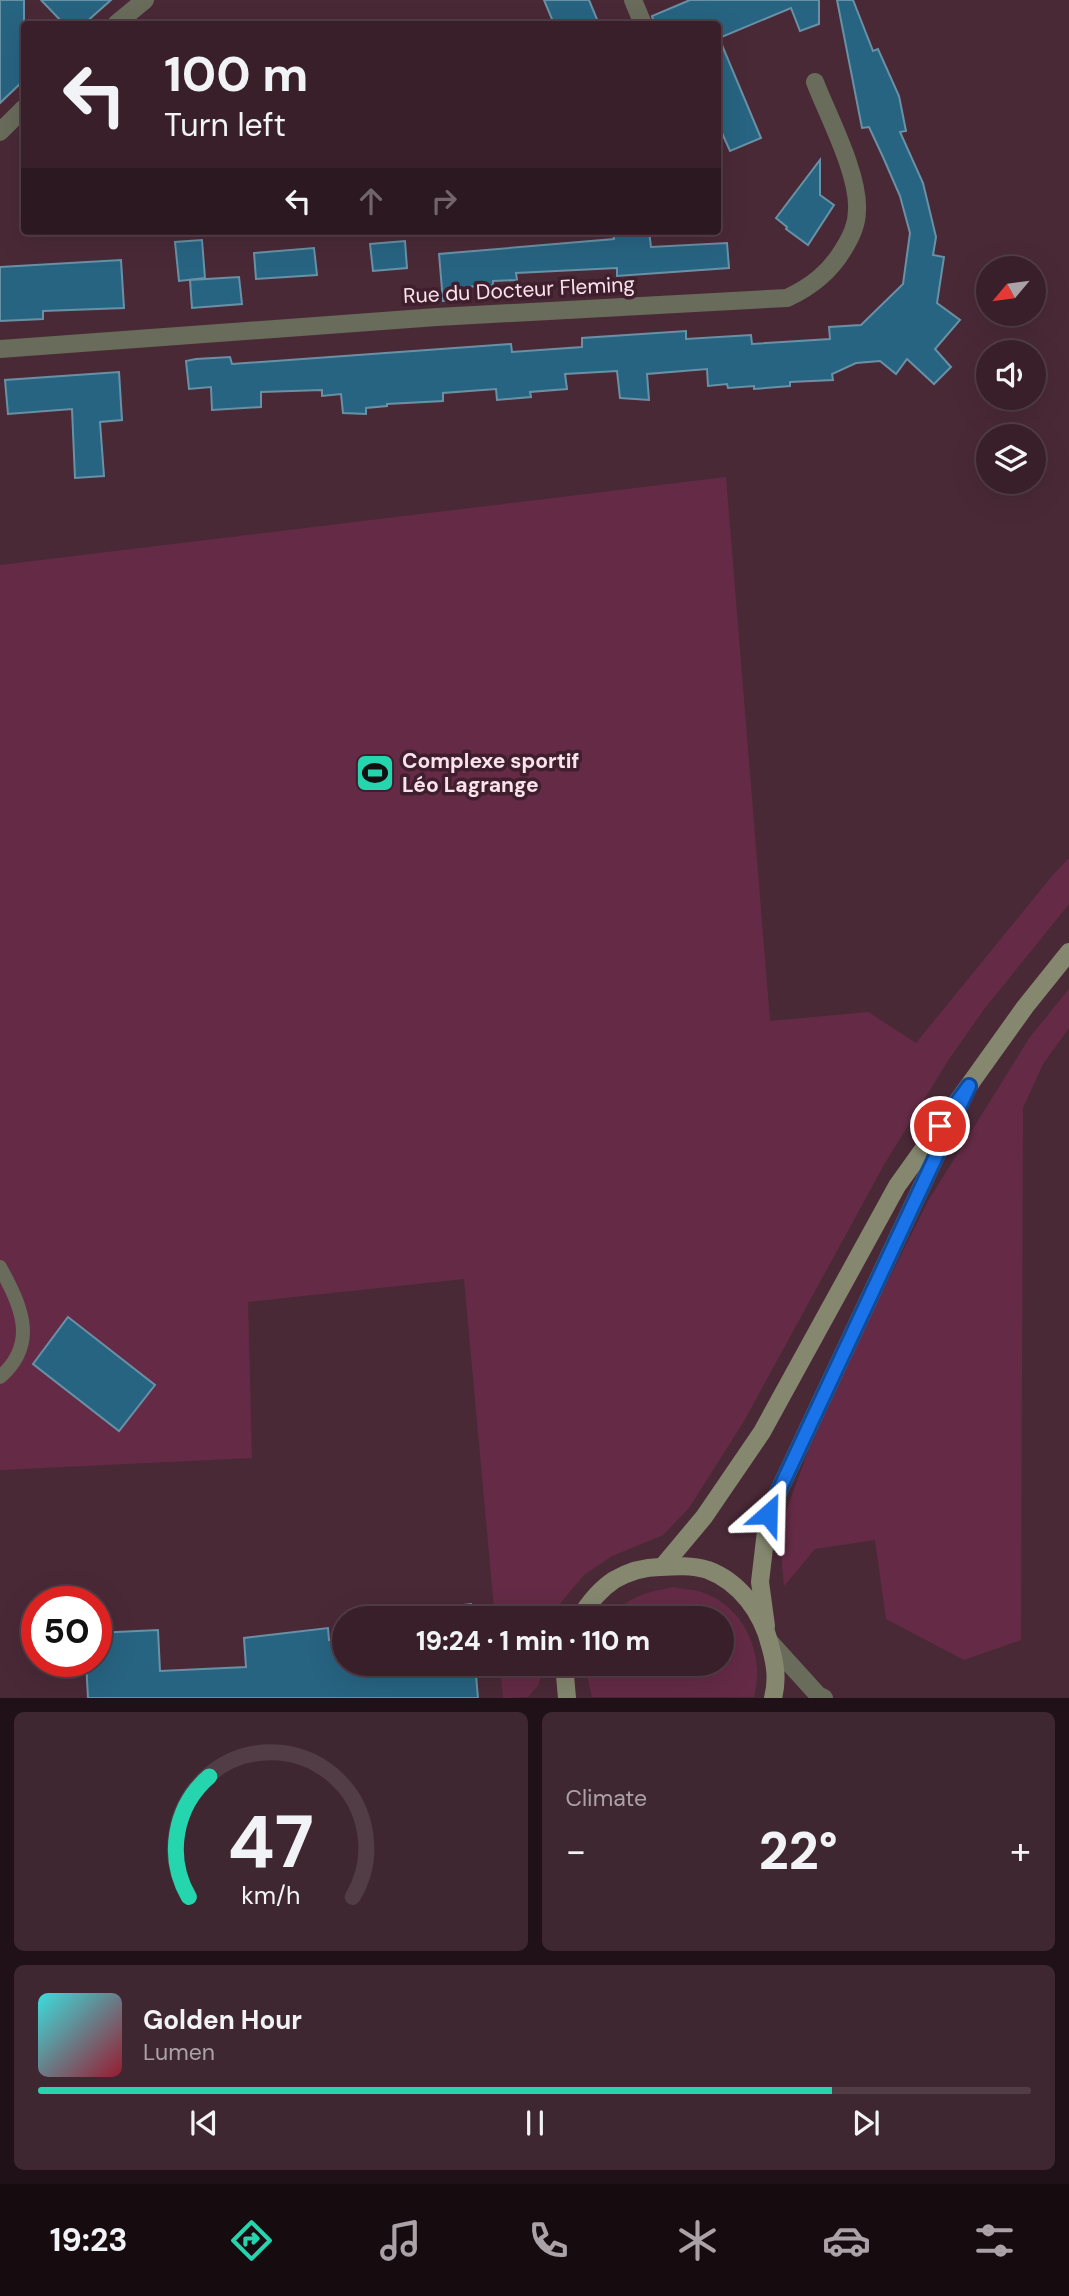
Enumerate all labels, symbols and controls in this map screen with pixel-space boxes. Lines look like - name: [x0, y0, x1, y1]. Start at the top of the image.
- text: 100 m: [164, 42, 308, 106]
- icon: left: [49, 49, 140, 140]
- text: Turn left: [164, 104, 286, 146]
- icon: left: [279, 182, 317, 220]
- icon: ahead: [352, 182, 390, 220]
- icon: right: [425, 182, 463, 220]
- north arrow: [976, 256, 1046, 326]
- map controls: [976, 256, 1046, 494]
- street label: Rue du Docteur Fleming: [402, 270, 636, 310]
- button: sound: [976, 340, 1046, 410]
- button: layers: [976, 424, 1046, 494]
- place label: Complexe sportif Léo Lagrange: [402, 747, 579, 799]
- sports icon: Complexe sportif Léo Lagrange: [354, 752, 396, 794]
- pin: [910, 1096, 970, 1156]
- icon: arrive: [921, 1107, 959, 1145]
- position arrow: [731, 1477, 805, 1551]
- speed limit sign: 50: [21, 1586, 112, 1677]
- text: 19:24 · 1 min · 110 m: [416, 1624, 650, 1658]
- text: Climate: [566, 1783, 647, 1813]
- text: 47: [228, 1796, 314, 1891]
- text: 22°: [759, 1817, 838, 1885]
- text: −: [566, 1826, 586, 1876]
- text: +: [1010, 1826, 1031, 1876]
- text: km/h: [241, 1879, 300, 1912]
- text: Golden Hour: [143, 2003, 302, 2037]
- text: Lumen: [143, 2037, 215, 2067]
- icon: previous: [185, 2104, 223, 2142]
- icon: pause: [516, 2104, 554, 2142]
- icon: next: [847, 2104, 885, 2142]
- icon: directions: [227, 2216, 276, 2265]
- icon: music: [376, 2216, 425, 2265]
- icon: phone: [524, 2216, 573, 2265]
- icon: climate: [673, 2216, 722, 2265]
- icon: car: [822, 2216, 871, 2265]
- icon: filters: [970, 2216, 1019, 2265]
- text: 19:23: [50, 2219, 128, 2261]

